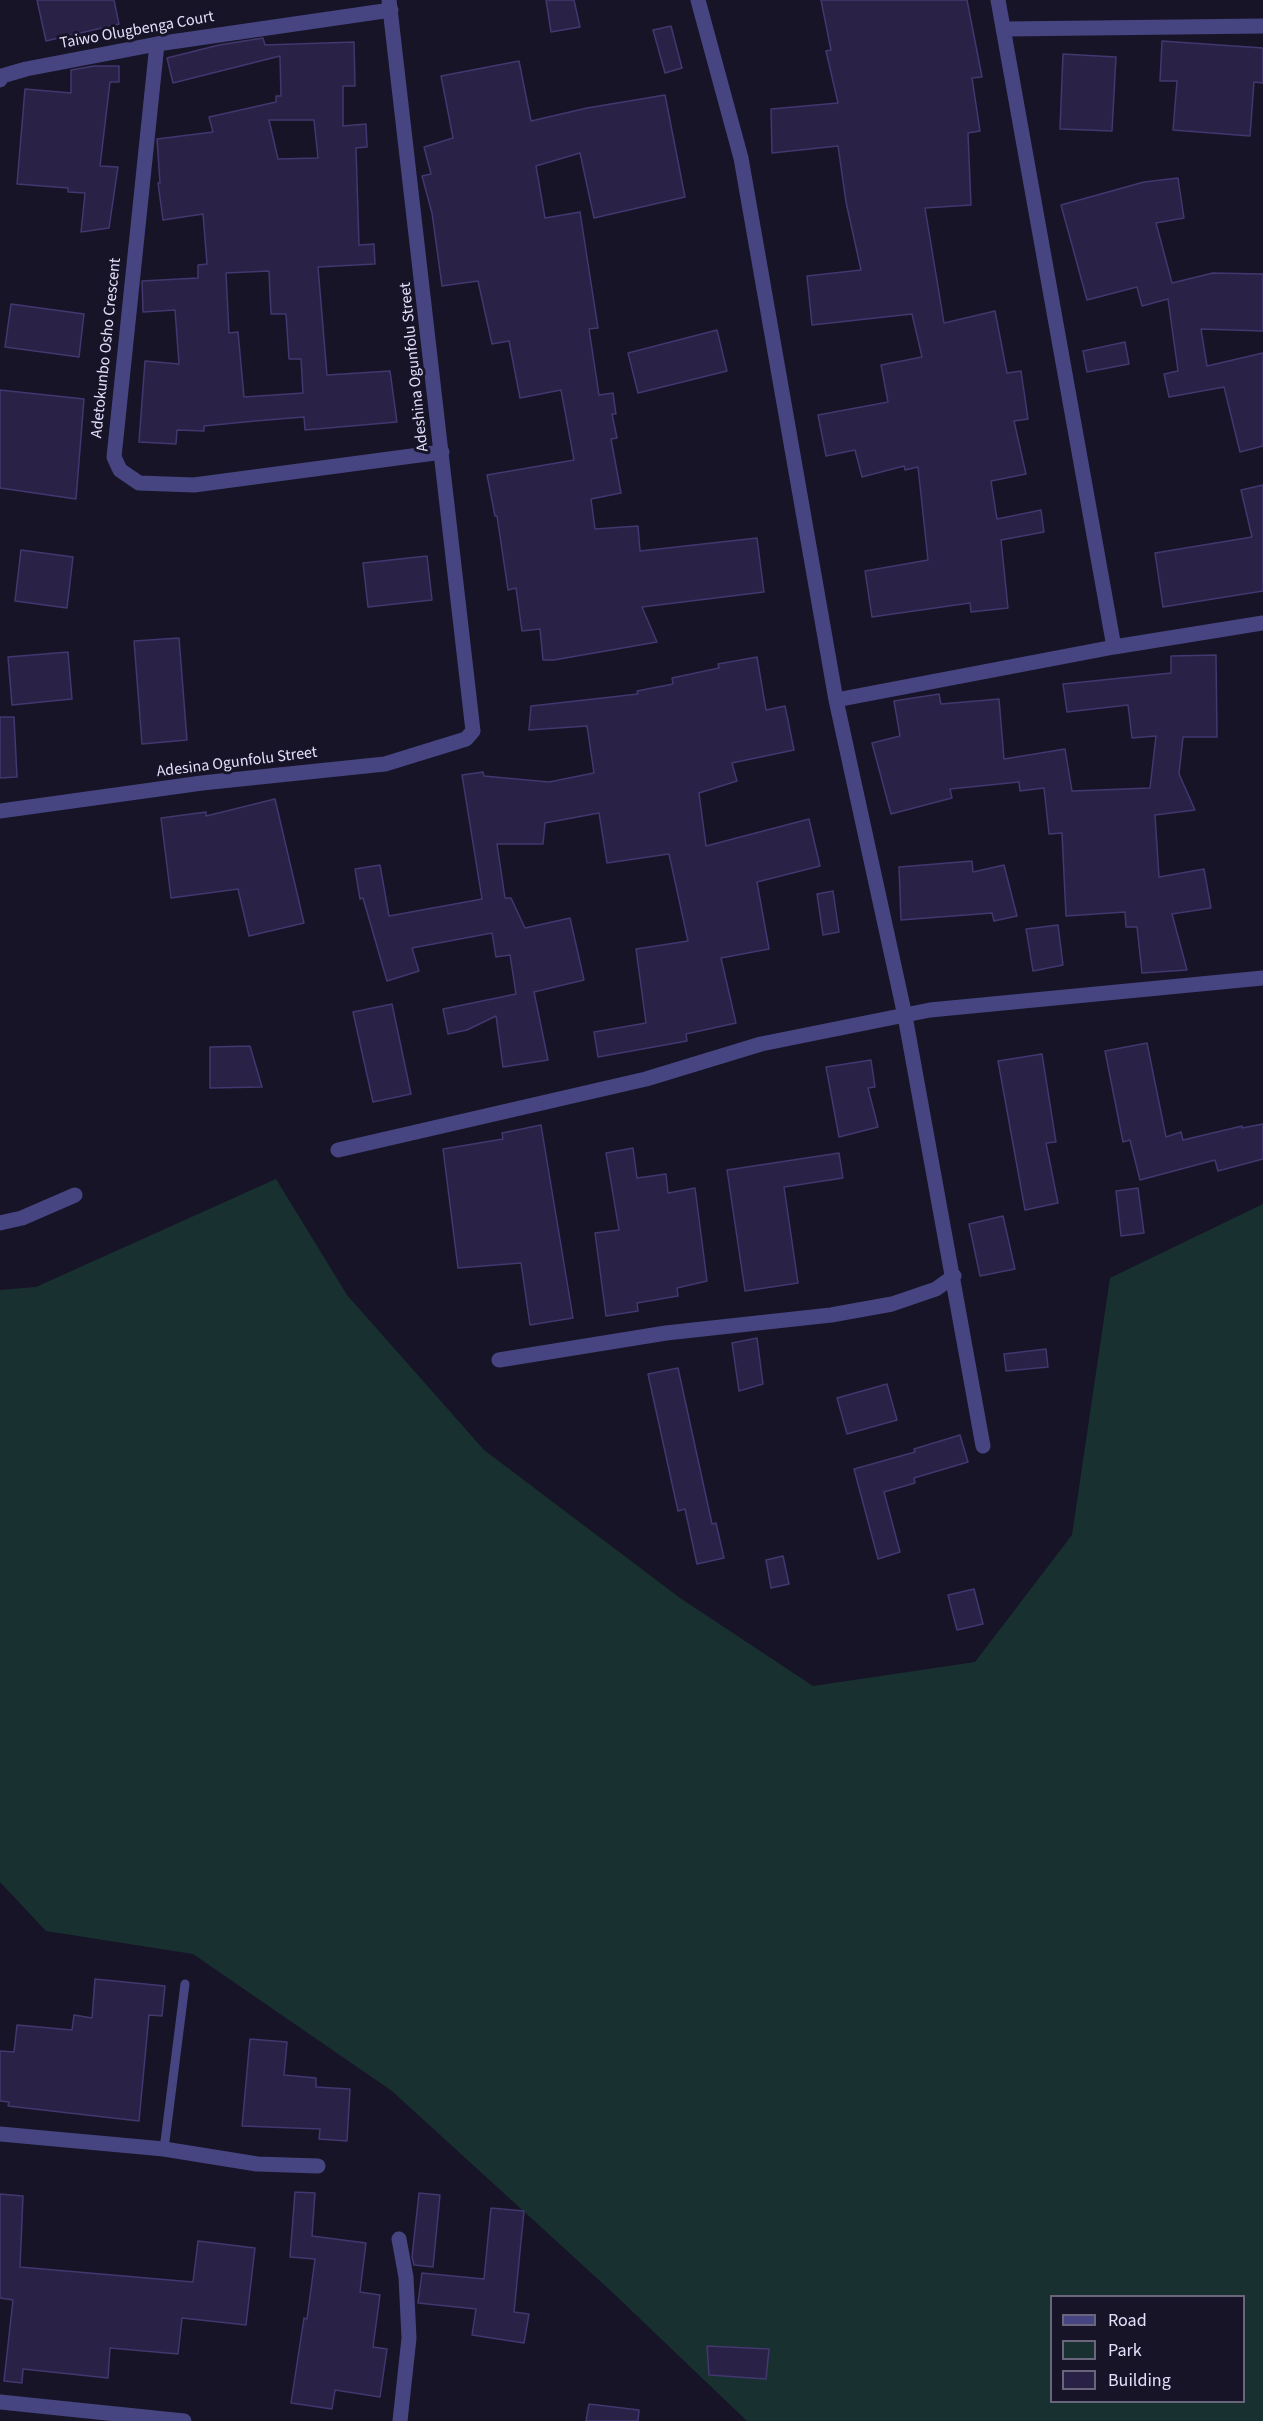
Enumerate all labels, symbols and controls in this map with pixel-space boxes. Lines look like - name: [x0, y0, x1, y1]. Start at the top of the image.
- street label: Taiwo Olugbenga Court: [58, 8, 216, 54]
- street label: Adetokunbo Osho Crescent: [88, 257, 126, 439]
- street label: Adeshina Ogunfolu Street: [397, 281, 433, 453]
- street label: Adesina Ogunfolu Street: [156, 744, 318, 782]
- legend: [1050, 2295, 1245, 2403]
- text: Road: [1108, 2308, 1147, 2333]
- text: Park: [1108, 2338, 1142, 2363]
- text: Building: [1108, 2368, 1171, 2393]

